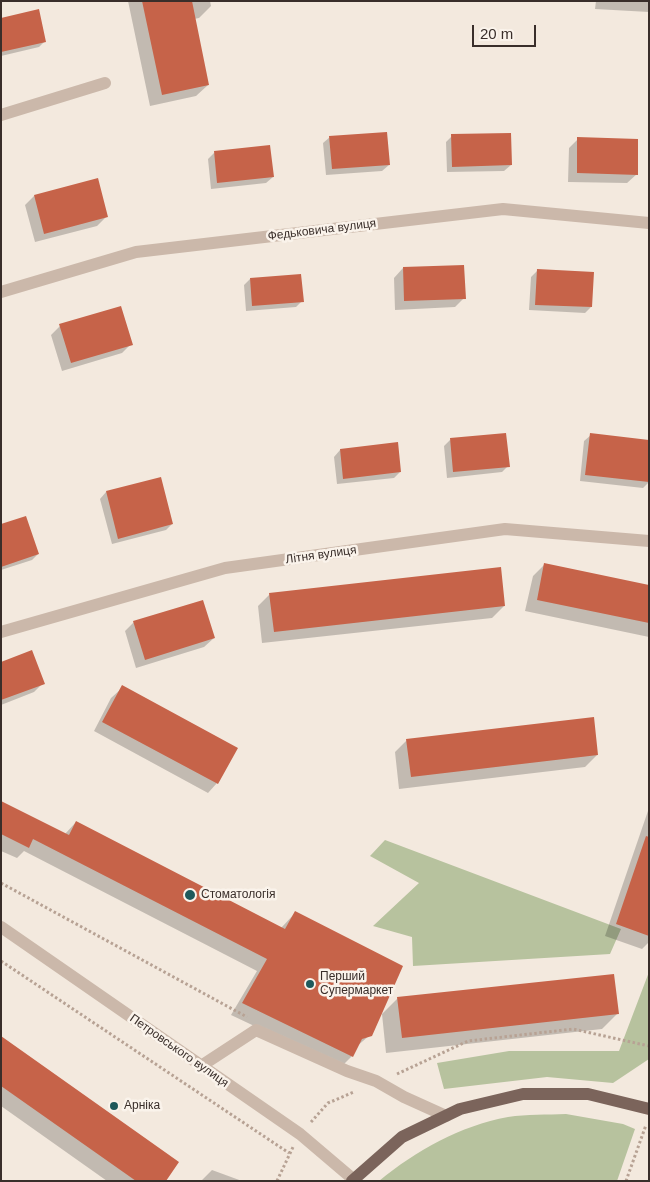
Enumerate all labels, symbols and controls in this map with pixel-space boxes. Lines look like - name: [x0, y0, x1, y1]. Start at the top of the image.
- scale bar: [475, 15, 539, 47]
- text: 20 m: [480, 25, 513, 42]
- street label: Федьковича вулиця: [267, 216, 377, 244]
- street label: Літня вулиця: [285, 543, 357, 567]
- marker: Стоматологія: [183, 888, 197, 902]
- place label: Стоматологія: [201, 888, 275, 902]
- place label: Перший Супермаркет: [320, 970, 393, 998]
- marker: Перший Супермаркет: [304, 978, 316, 990]
- street label: Петровського вулиця: [127, 1011, 231, 1091]
- place label: Арніка: [124, 1099, 160, 1113]
- marker: Арніка: [108, 1100, 120, 1112]

